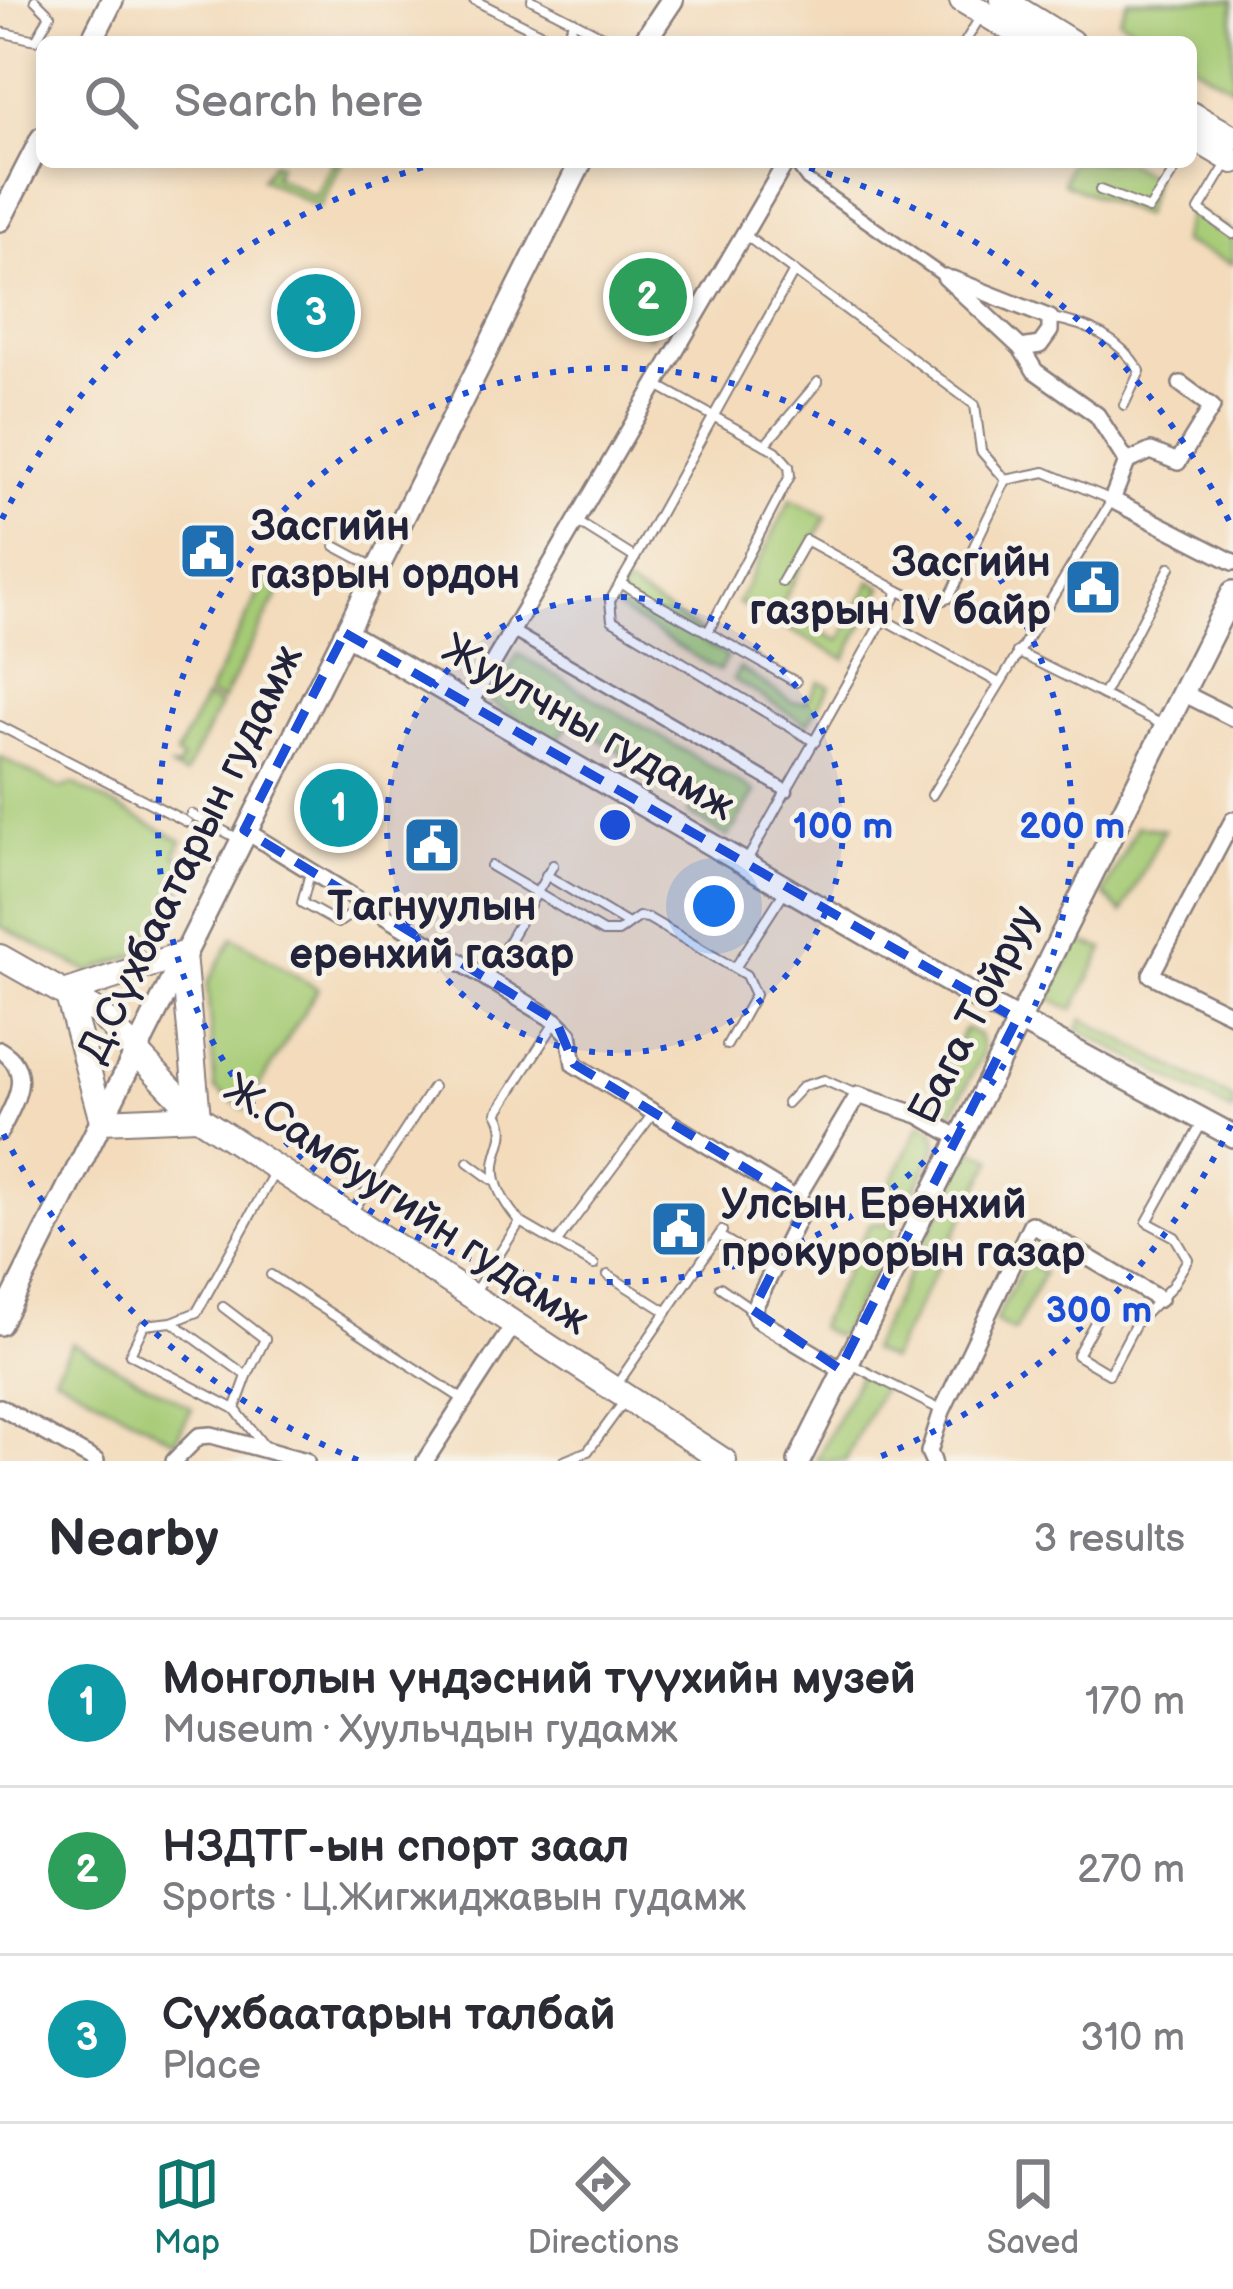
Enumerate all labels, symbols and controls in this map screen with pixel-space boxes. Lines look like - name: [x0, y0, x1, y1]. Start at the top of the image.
- search box: [36, 36, 1197, 168]
- icon: search: [78, 69, 144, 135]
- text: Search here: [174, 75, 423, 130]
- pin: 2: [609, 252, 687, 342]
- pin: 3: [277, 268, 355, 358]
- place label: Засгийн газрын ордон: [250, 502, 520, 601]
- public building icon: Засгийн газрын ордон: [177, 520, 239, 582]
- place label: Засгийн газрын IV байр: [749, 538, 1051, 637]
- public building icon: Засгийн газрын IV байр: [1062, 556, 1124, 618]
- street label: Жуулчны гудамж: [433, 624, 744, 833]
- street label: Д.Сүхбаатарын гудамж: [68, 636, 315, 1071]
- pin: 1: [300, 763, 378, 853]
- centre of rings: [594, 804, 636, 846]
- text: 100 m: [793, 806, 893, 849]
- text: 200 m: [1019, 806, 1125, 849]
- public building icon: Тагнуулын ерөнхий газар: [401, 814, 463, 876]
- your location: [684, 876, 744, 936]
- place label: Тагнуулын ерөнхий газар: [290, 882, 575, 981]
- street label: Бага Тойруу: [898, 897, 1052, 1133]
- street label: Ж.Самбуугийн гудамж: [214, 1064, 599, 1347]
- place label: Улсын Ерөнхий прокурорын газар: [721, 1180, 1086, 1279]
- public building icon: Улсын Ерөнхий прокурорын газар: [648, 1198, 710, 1260]
- text: 300 m: [1046, 1290, 1152, 1333]
- text: Nearby: [48, 1509, 219, 1570]
- text: 3 results: [1033, 1516, 1185, 1563]
- text: Монголын үндэсний түүхийн музей: [162, 1652, 916, 1707]
- text: 1: [79, 1679, 95, 1726]
- text: 170 m: [1085, 1679, 1185, 1726]
- text: Museum · Хуульчдын гудамж: [162, 1707, 678, 1754]
- text: НЗДТГ-ын спорт заал: [162, 1820, 629, 1875]
- text: 2: [75, 1847, 99, 1894]
- text: 270 m: [1077, 1847, 1185, 1894]
- text: Sports · Ц.Жигжиджавын гудамж: [162, 1875, 746, 1922]
- text: Сүхбаатарын талбай: [162, 1988, 615, 2043]
- text: 3: [76, 2015, 98, 2062]
- text: 310 m: [1080, 2015, 1185, 2062]
- text: Place: [162, 2043, 261, 2090]
- tab: Map: [154, 2151, 220, 2263]
- tab: Directions: [527, 2151, 679, 2263]
- tab: Saved: [987, 2151, 1079, 2263]

